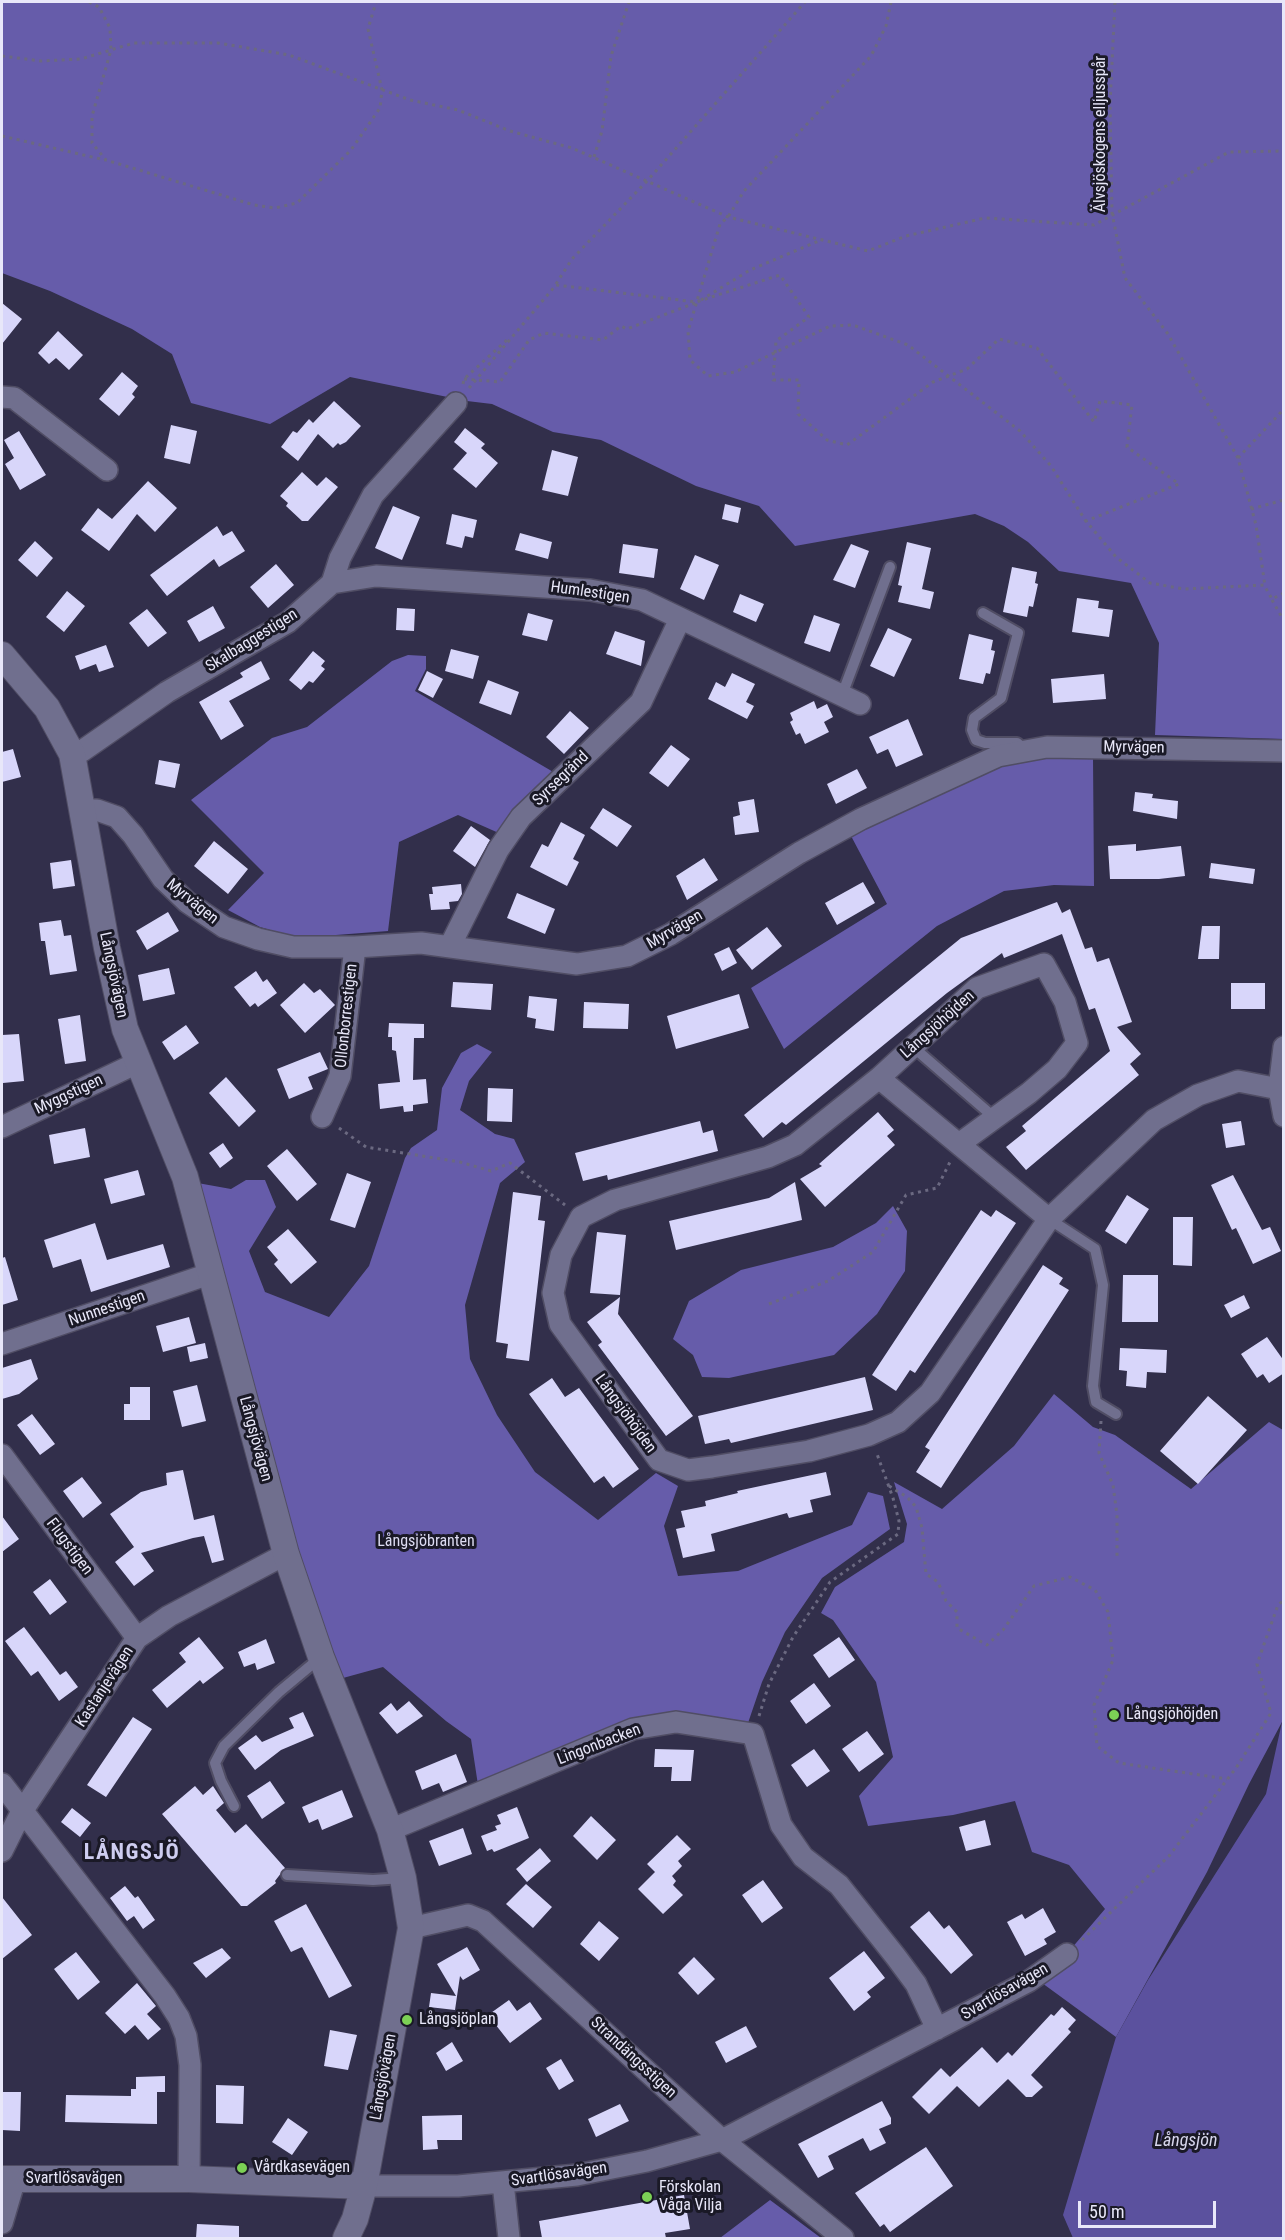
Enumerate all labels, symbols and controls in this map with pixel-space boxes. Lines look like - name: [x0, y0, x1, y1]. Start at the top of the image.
- street label: Älvsjöskogens elljusspår: [1091, 56, 1111, 212]
- street label: Humlestigen: [549, 578, 631, 608]
- street label: Skalbaggestigen: [203, 605, 301, 677]
- street label: Myrvägen: [1103, 738, 1165, 758]
- street label: Syrsegränd: [529, 748, 593, 810]
- street label: Myrvägen: [162, 875, 222, 929]
- street label: Myrvägen: [644, 906, 706, 954]
- street label: Långsjövägen: [95, 930, 131, 1020]
- street label: Ollonborrestigen: [332, 963, 362, 1069]
- street label: Långsjöhöjden: [897, 987, 979, 1063]
- street label: Myggstigen: [32, 1071, 106, 1119]
- street label: Nunnestigen: [66, 1287, 148, 1331]
- street label: Långsjöhöjden: [590, 1371, 660, 1457]
- street label: Långsjövägen: [234, 1394, 276, 1484]
- street label: Flugstigen: [42, 1515, 96, 1579]
- park label: Långsjöbranten: [377, 1532, 475, 1552]
- street label: Kastanjevägen: [72, 1643, 138, 1731]
- place label: Långsjöhöjden: [1126, 1705, 1218, 1725]
- marker: Långsjöhöjden: [1107, 1708, 1121, 1722]
- street label: Lingonbacken: [555, 1720, 643, 1770]
- district label: LÅNGSJÖ: [84, 1840, 180, 1866]
- street label: Svartlösavägen: [958, 1959, 1052, 2025]
- place label: Långsjöplan: [419, 2010, 496, 2030]
- marker: Långsjöplan: [400, 2013, 414, 2027]
- street label: Strandängsstigen: [586, 2013, 680, 2103]
- street label: Långsjövägen: [367, 2032, 401, 2122]
- water label: Långsjön: [1155, 2130, 1217, 2152]
- place label: Vårdkasevägen: [254, 2158, 350, 2178]
- street label: Svartlösavägen: [510, 2159, 608, 2191]
- marker: Vårdkasevägen: [235, 2161, 249, 2175]
- street label: Svartlösavägen: [26, 2169, 122, 2189]
- place label: Förskolan Våga Vilja: [659, 2178, 722, 2216]
- scale bar: [1081, 2189, 1219, 2227]
- marker: Förskolan Våga Vilja: [640, 2190, 654, 2204]
- text: 50 m: [1089, 2201, 1124, 2222]

